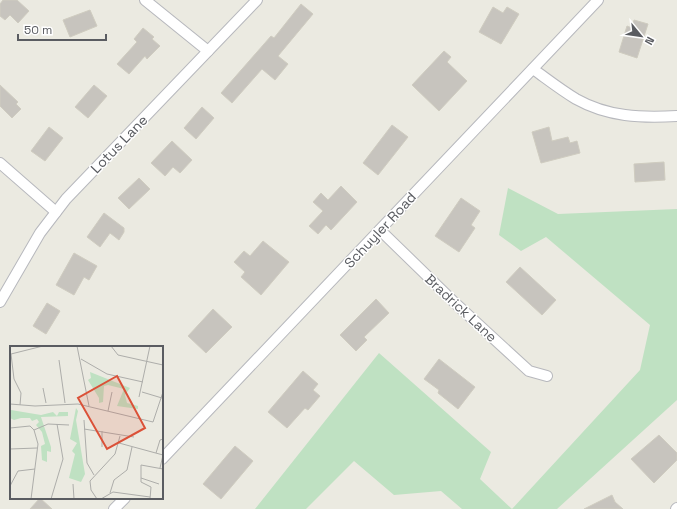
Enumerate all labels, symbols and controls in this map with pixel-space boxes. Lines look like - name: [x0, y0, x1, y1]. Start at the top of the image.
- scale bar: [18, 16, 106, 42]
- north arrow: [621, 16, 661, 56]
- text: 50 m: [24, 22, 52, 38]
- text: N: [642, 34, 658, 47]
- street label: Lotus Lane: [87, 111, 151, 177]
- street label: Schuyler Road: [340, 188, 420, 272]
- street label: Bradrick Lane: [421, 270, 501, 346]
- inset map: [10, 346, 163, 499]

